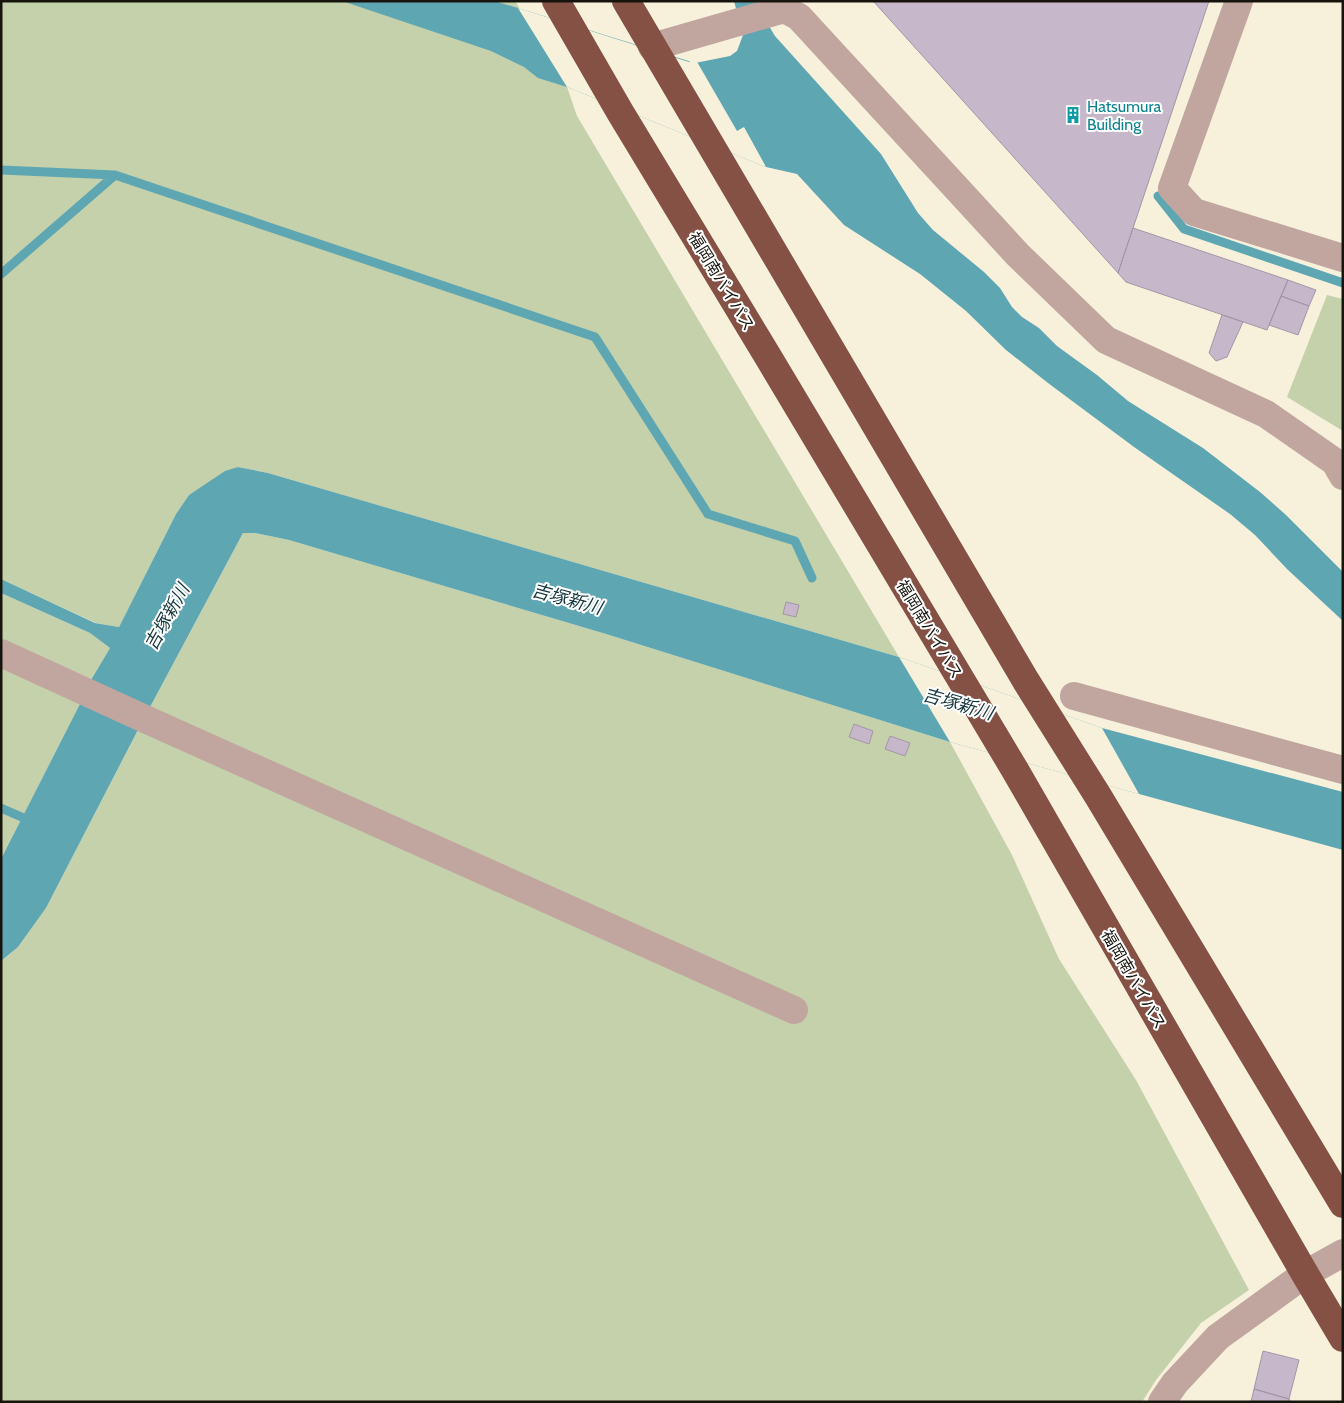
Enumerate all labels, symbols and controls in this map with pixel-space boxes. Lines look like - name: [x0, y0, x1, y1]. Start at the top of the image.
- place label: Hatsumura Building: [1087, 97, 1161, 134]
- building icon: Hatsumura Building: [1063, 105, 1083, 125]
- street label: 福岡南バイパス: [685, 228, 758, 334]
- street label: 福岡南バイパス: [893, 576, 966, 682]
- water label: 吉塚新川: [140, 578, 195, 654]
- water label: 吉塚新川: [529, 579, 607, 619]
- water label: 吉塚新川: [920, 684, 998, 725]
- street label: 福岡南バイパス: [1097, 926, 1170, 1032]

